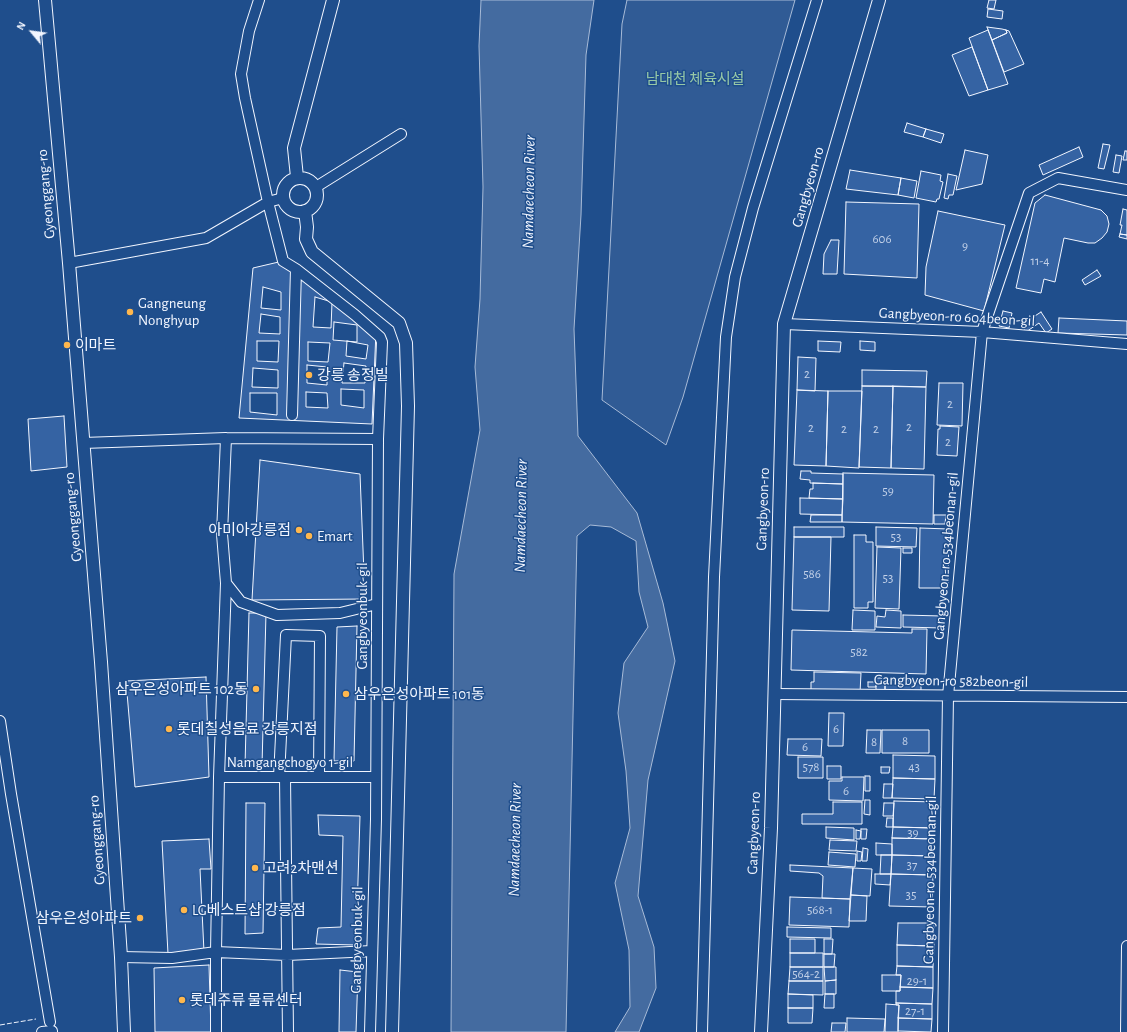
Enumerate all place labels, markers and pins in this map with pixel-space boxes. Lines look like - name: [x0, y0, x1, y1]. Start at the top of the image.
- place label: Gangneung Nonghyup: [138, 294, 206, 329]
- marker: Gangneung Nonghyup: [125, 307, 135, 317]
- place label: 이마트: [75, 336, 116, 354]
- marker: 이마트: [62, 340, 72, 350]
- place label: 강릉 송정빌: [317, 366, 388, 384]
- marker: 강릉 송정빌: [304, 370, 314, 380]
- place label: 아미아강릉점: [208, 521, 291, 539]
- marker: 아미아강릉점: [294, 525, 304, 535]
- place label: Emart: [317, 527, 352, 545]
- marker: Emart: [304, 531, 314, 541]
- place label: 삼우은성아파트 102동: [115, 680, 248, 698]
- marker: 삼우은성아파트 102동: [251, 684, 261, 694]
- place label: 삼우은성아파트 101동: [354, 685, 485, 703]
- marker: 삼우은성아파트 101동: [341, 689, 351, 699]
- place label: 롯데칠성음료 강릉지점: [177, 720, 317, 738]
- marker: 롯데칠성음료 강릉지점: [164, 724, 174, 734]
- place label: 고려2차맨션: [263, 859, 339, 877]
- marker: 고려2차맨션: [250, 863, 260, 873]
- place label: LG베스트샵 강릉점: [192, 901, 306, 919]
- marker: LG베스트샵 강릉점: [179, 905, 189, 915]
- place label: 삼우은성아파트: [35, 909, 132, 927]
- marker: 삼우은성아파트: [135, 913, 145, 923]
- place label: 롯데주류 물류센터: [190, 991, 303, 1009]
- marker: 롯데주류 물류센터: [177, 995, 187, 1005]

